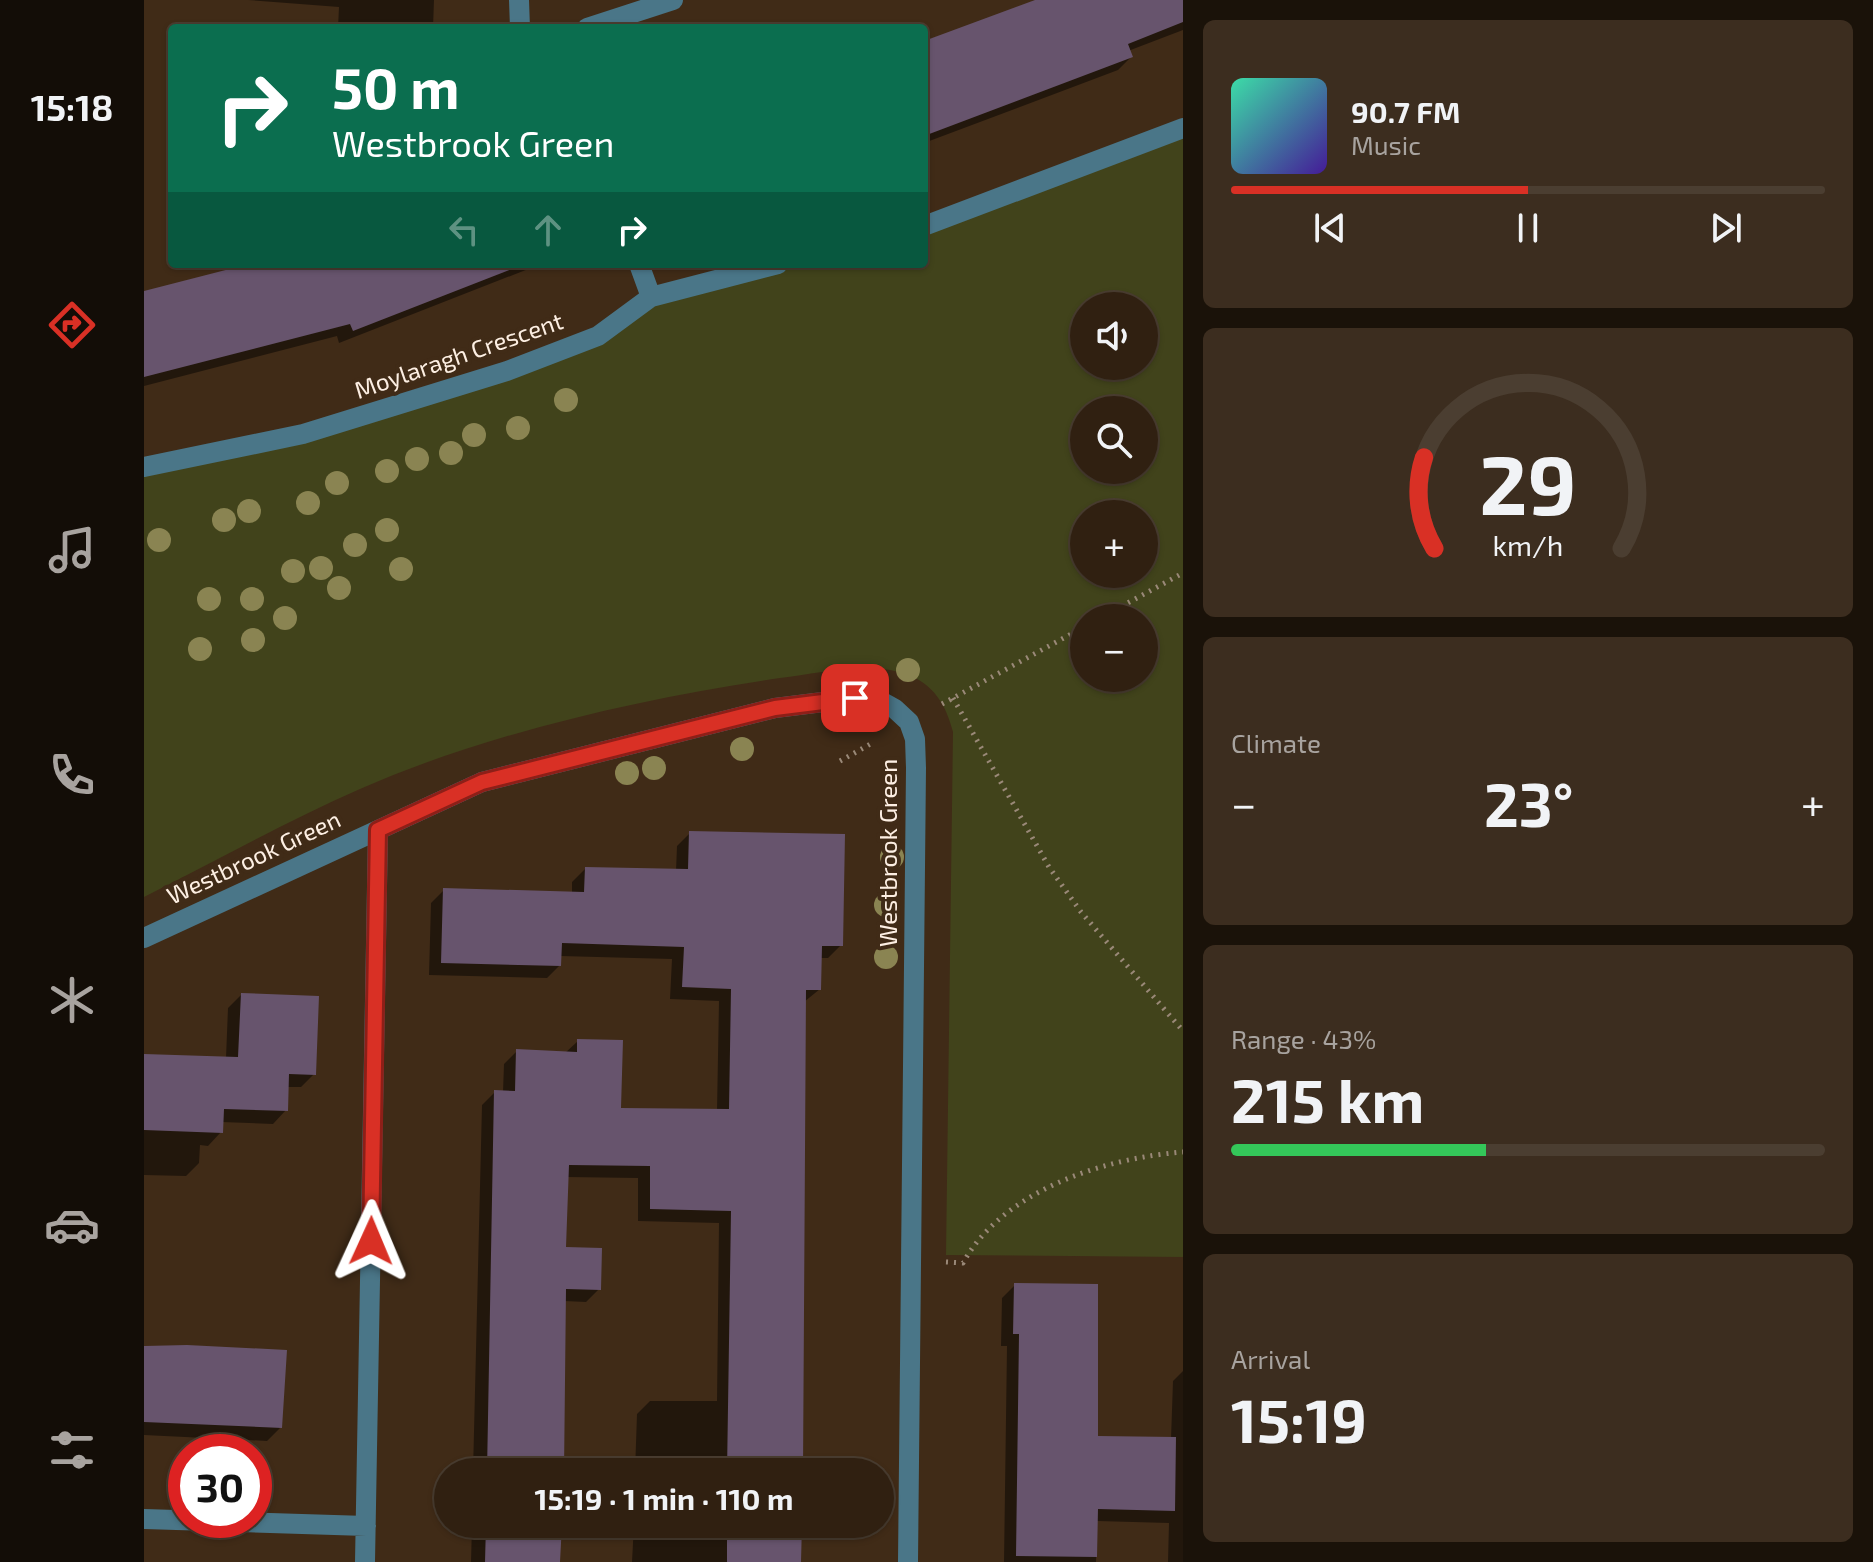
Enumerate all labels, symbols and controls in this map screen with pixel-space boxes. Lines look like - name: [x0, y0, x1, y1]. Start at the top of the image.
- text: 50 m: [332, 53, 460, 120]
- icon: right: [200, 56, 304, 160]
- text: 15:18: [31, 85, 113, 128]
- text: 90.7 FM: [1351, 93, 1460, 129]
- text: Westbrook Green: [332, 121, 614, 164]
- text: Music: [1351, 129, 1421, 160]
- icon: previous: [1308, 206, 1352, 250]
- icon: pause: [1506, 206, 1550, 250]
- icon: next: [1704, 206, 1748, 250]
- icon: left: [442, 208, 486, 252]
- icon: ahead: [526, 208, 570, 252]
- icon: right: [610, 208, 654, 252]
- map controls: [1070, 292, 1158, 692]
- button: sound: [1070, 292, 1158, 380]
- icon: directions: [44, 297, 100, 353]
- street label: Moylaragh Crescent: [350, 305, 567, 404]
- button: search: [1070, 396, 1158, 484]
- text: 29: [1479, 431, 1577, 531]
- button: +: [1070, 500, 1158, 588]
- icon: music: [44, 522, 100, 578]
- text: km/h: [1493, 527, 1563, 562]
- button: −: [1070, 604, 1158, 692]
- pin: [821, 664, 889, 732]
- icon: arrive: [833, 676, 877, 720]
- text: Climate: [1231, 727, 1321, 758]
- icon: phone: [44, 747, 100, 803]
- street label: Westbrook Green: [873, 759, 902, 947]
- text: 23°: [1484, 767, 1574, 839]
- text: −: [1231, 776, 1257, 829]
- text: +: [1801, 776, 1825, 829]
- street label: Westbrook Green: [162, 804, 345, 910]
- icon: climate: [44, 972, 100, 1028]
- text: Range · 43%: [1231, 1023, 1376, 1054]
- text: 215 km: [1231, 1063, 1424, 1135]
- icon: car: [44, 1197, 100, 1253]
- position arrow: [329, 1199, 413, 1283]
- text: Arrival: [1231, 1343, 1310, 1374]
- text: 15:19: [1231, 1383, 1367, 1455]
- icon: filters: [44, 1422, 100, 1478]
- speed limit sign: 30: [168, 1434, 272, 1538]
- text: 15:19 · 1 min · 110 m: [535, 1480, 793, 1516]

